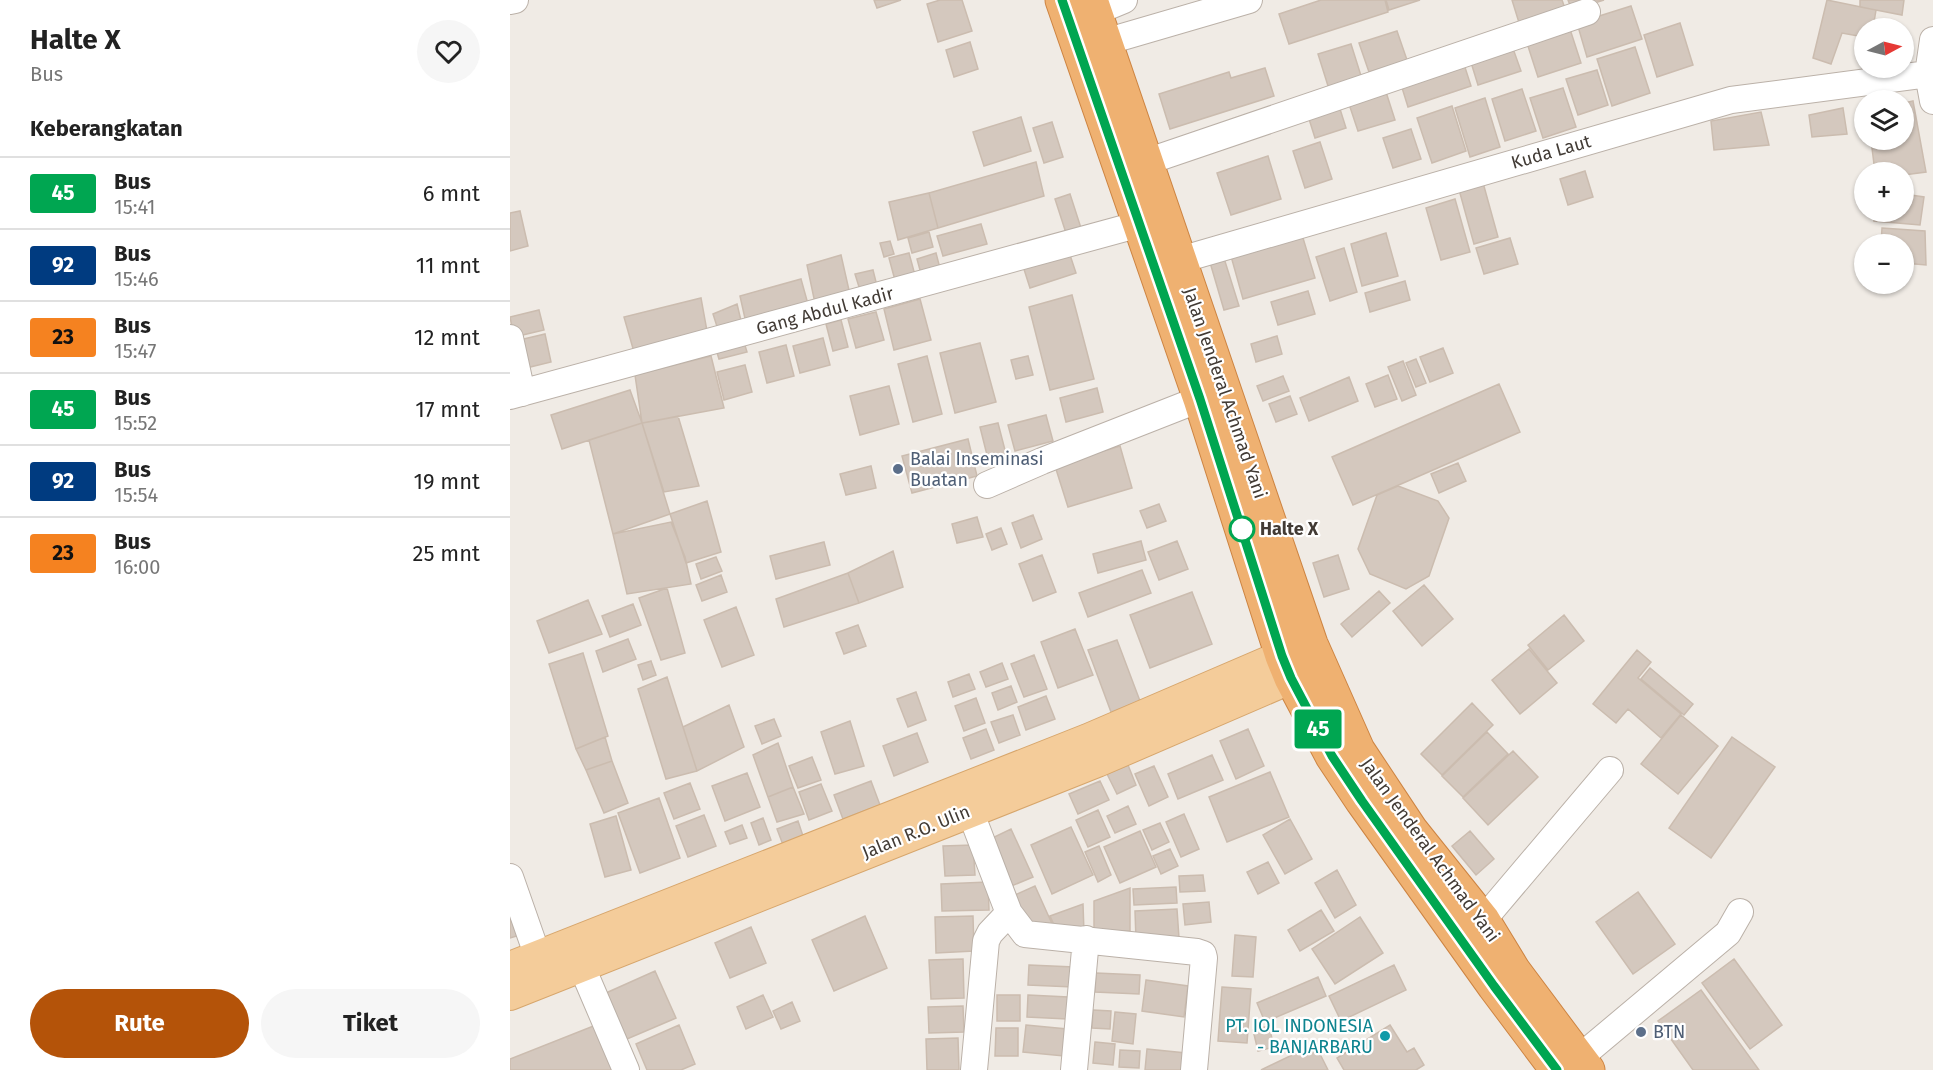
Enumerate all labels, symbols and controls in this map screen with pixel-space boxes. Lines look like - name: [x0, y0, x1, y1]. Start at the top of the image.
- north arrow: [1854, 18, 1914, 78]
- map controls: [1854, 18, 1914, 294]
- button: heart: [417, 20, 480, 83]
- text: Halte X: [30, 23, 121, 56]
- text: Bus: [30, 62, 63, 86]
- button: layers: [1854, 90, 1914, 150]
- text: Keberangkatan: [30, 115, 183, 142]
- street label: Kuda Laut: [1509, 130, 1594, 174]
- button: +: [1854, 162, 1914, 222]
- text: Bus: [114, 168, 151, 195]
- text: 45: [52, 180, 74, 206]
- text: 6 mnt: [423, 180, 480, 207]
- text: 15:41: [114, 195, 156, 219]
- button: −: [1854, 234, 1914, 294]
- text: Bus: [114, 240, 151, 267]
- text: 92: [52, 252, 74, 278]
- text: 11 mnt: [416, 252, 480, 279]
- text: 15:46: [114, 267, 159, 291]
- street label: Gang Abdul Kadir: [754, 282, 896, 340]
- street label: Jalan Jenderal Achmad Yani: [1178, 285, 1272, 501]
- text: Bus: [114, 312, 151, 339]
- text: 23: [52, 324, 74, 350]
- text: 12 mnt: [414, 324, 480, 351]
- text: 15:47: [114, 339, 156, 363]
- text: Bus: [114, 384, 151, 411]
- text: 45: [52, 396, 74, 422]
- text: 17 mnt: [415, 396, 480, 423]
- text: 15:52: [114, 411, 157, 435]
- place label: Balai Inseminasi Buatan: [910, 448, 1044, 491]
- text: Bus: [114, 456, 151, 483]
- marker: Balai Inseminasi Buatan: [891, 462, 905, 476]
- text: 92: [52, 468, 74, 494]
- text: 19 mnt: [413, 468, 480, 495]
- text: 15:54: [114, 483, 158, 507]
- marker: Halte X: [1229, 516, 1255, 542]
- place label: Halte X: [1260, 518, 1319, 540]
- text: Bus: [114, 528, 151, 555]
- text: 23: [52, 540, 74, 566]
- text: 25 mnt: [413, 540, 480, 567]
- text: 16:00: [114, 555, 160, 579]
- line badge: 45: [1291, 710, 1345, 748]
- text: 45: [1307, 716, 1329, 742]
- street label: Jalan Jenderal Achmad Yani: [1356, 754, 1504, 946]
- street label: Jalan R.O. Ulin: [859, 800, 973, 864]
- button: Rute: [30, 989, 249, 1058]
- button: Tiket: [261, 989, 480, 1058]
- place label: PT. IOL INDONESIA - BANJARBARU: [1225, 1015, 1374, 1058]
- place label: BTN: [1653, 1021, 1685, 1043]
- marker: BTN: [1634, 1025, 1648, 1039]
- marker: PT. IOL INDONESIA - BANJARBARU: [1378, 1029, 1392, 1043]

